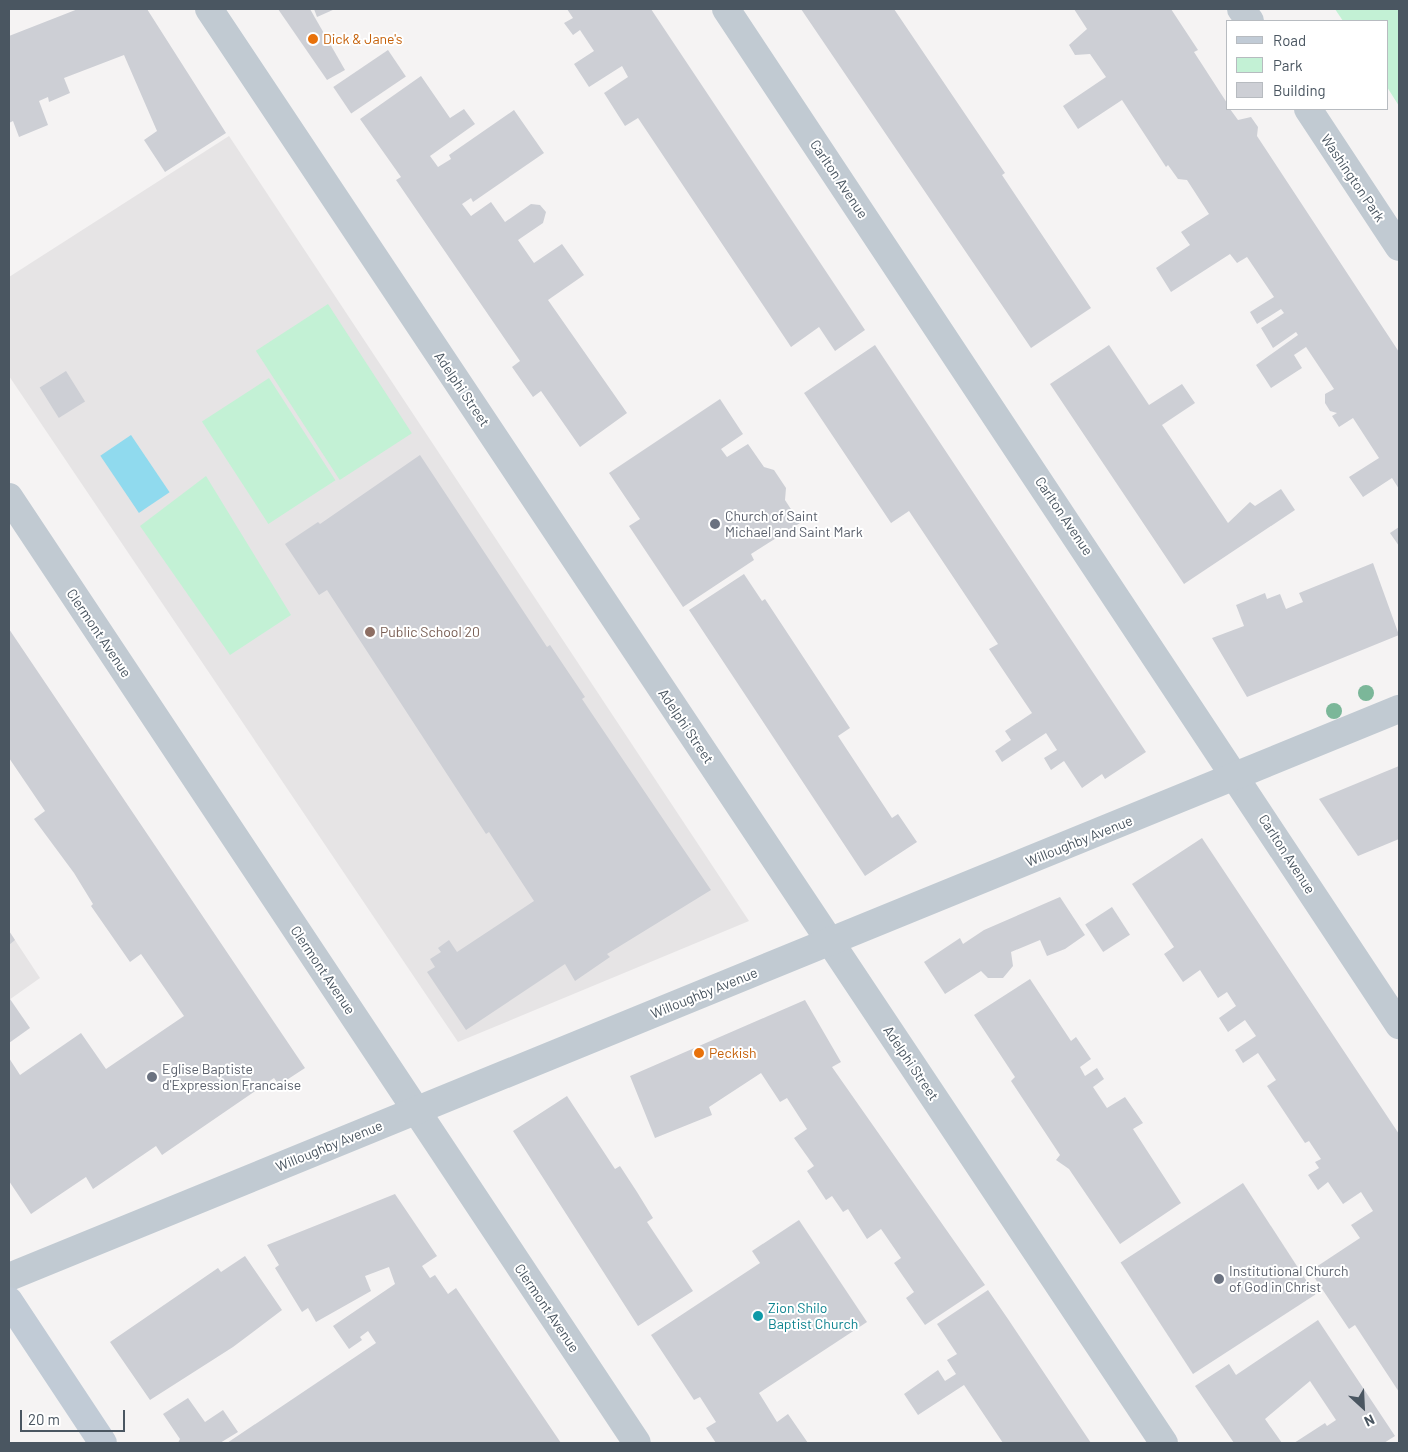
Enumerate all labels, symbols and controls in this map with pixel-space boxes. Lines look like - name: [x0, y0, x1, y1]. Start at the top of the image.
- legend: [1226, 20, 1388, 110]
- place label: Dick & Jane's: [323, 31, 402, 47]
- text: Road: [1273, 31, 1306, 49]
- marker: Dick & Jane's: [307, 33, 319, 45]
- text: Park: [1273, 56, 1302, 74]
- text: Building: [1273, 81, 1326, 99]
- street label: Washington Park: [1318, 131, 1388, 225]
- street label: Carlton Avenue: [807, 136, 871, 222]
- street label: Adelphi Street: [431, 348, 493, 430]
- street label: Carlton Avenue: [1032, 473, 1096, 559]
- place label: Church of Saint Michael and Saint Mark: [725, 508, 863, 540]
- marker: Church of Saint Michael and Saint Mark: [709, 518, 721, 530]
- street label: Clermont Avenue: [63, 585, 135, 681]
- place label: Public School 20: [380, 624, 480, 640]
- marker: Public School 20: [364, 626, 376, 638]
- street label: Adelphi Street: [655, 685, 717, 767]
- street label: Carlton Avenue: [1255, 811, 1319, 897]
- street label: Willoughby Avenue: [1023, 812, 1135, 870]
- street label: Clermont Avenue: [287, 922, 359, 1018]
- street label: Willoughby Avenue: [648, 964, 760, 1022]
- street label: Adelphi Street: [880, 1022, 942, 1104]
- place label: Peckish: [709, 1045, 757, 1061]
- marker: Peckish: [693, 1047, 705, 1059]
- place label: Eglise Baptiste d'Expression Francaise: [162, 1061, 301, 1094]
- marker: Eglise Baptiste d'Expression Francaise: [146, 1071, 158, 1083]
- street label: Willoughby Avenue: [273, 1117, 385, 1175]
- street label: Clermont Avenue: [511, 1260, 583, 1356]
- place label: Institutional Church of God in Christ: [1229, 1263, 1349, 1295]
- marker: Institutional Church of God in Christ: [1213, 1273, 1225, 1285]
- place label: Zion Shilo Baptist Church: [768, 1300, 858, 1332]
- marker: Zion Shilo Baptist Church: [752, 1310, 764, 1322]
- north arrow: [1338, 1382, 1388, 1432]
- scale bar: [22, 1400, 128, 1432]
- text: 20 m: [28, 1410, 60, 1428]
- text: N: [1362, 1411, 1377, 1431]

